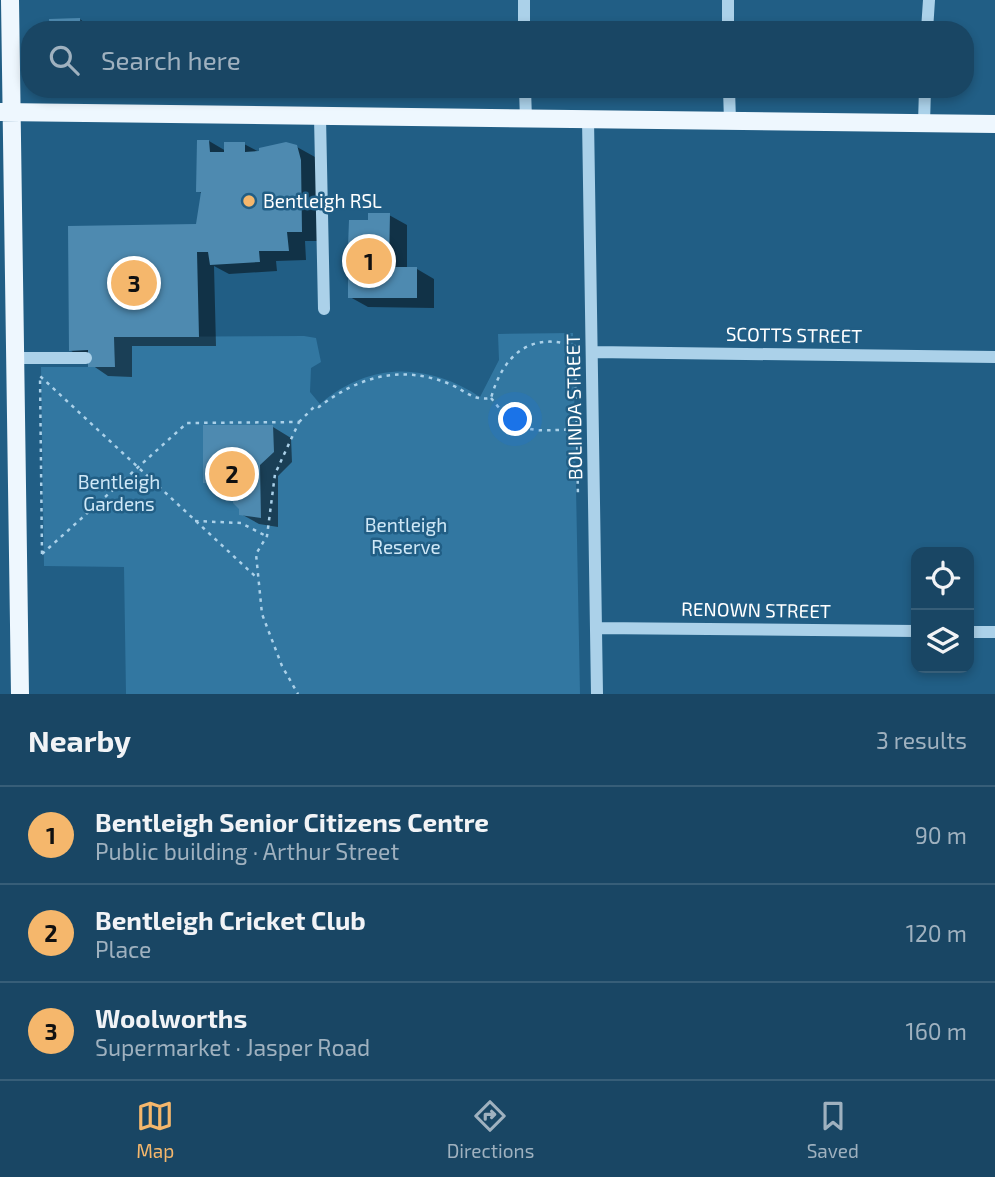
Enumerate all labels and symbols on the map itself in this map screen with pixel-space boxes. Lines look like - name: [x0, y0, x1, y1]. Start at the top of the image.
- place label: Bentleigh RSL: [263, 189, 382, 212]
- marker: Bentleigh RSL: [241, 193, 257, 209]
- pin: 1: [346, 235, 392, 287]
- pin: 3: [111, 257, 157, 309]
- street label: SCOTTS STREET: [726, 322, 862, 347]
- street label: BOLINDA STREET: [561, 334, 586, 480]
- your location: [498, 402, 532, 436]
- pin: 2: [209, 448, 255, 500]
- park label: Bentleigh Gardens: [78, 470, 160, 515]
- park label: Bentleigh Reserve: [365, 513, 447, 558]
- street label: RENOWN STREET: [681, 597, 831, 622]

